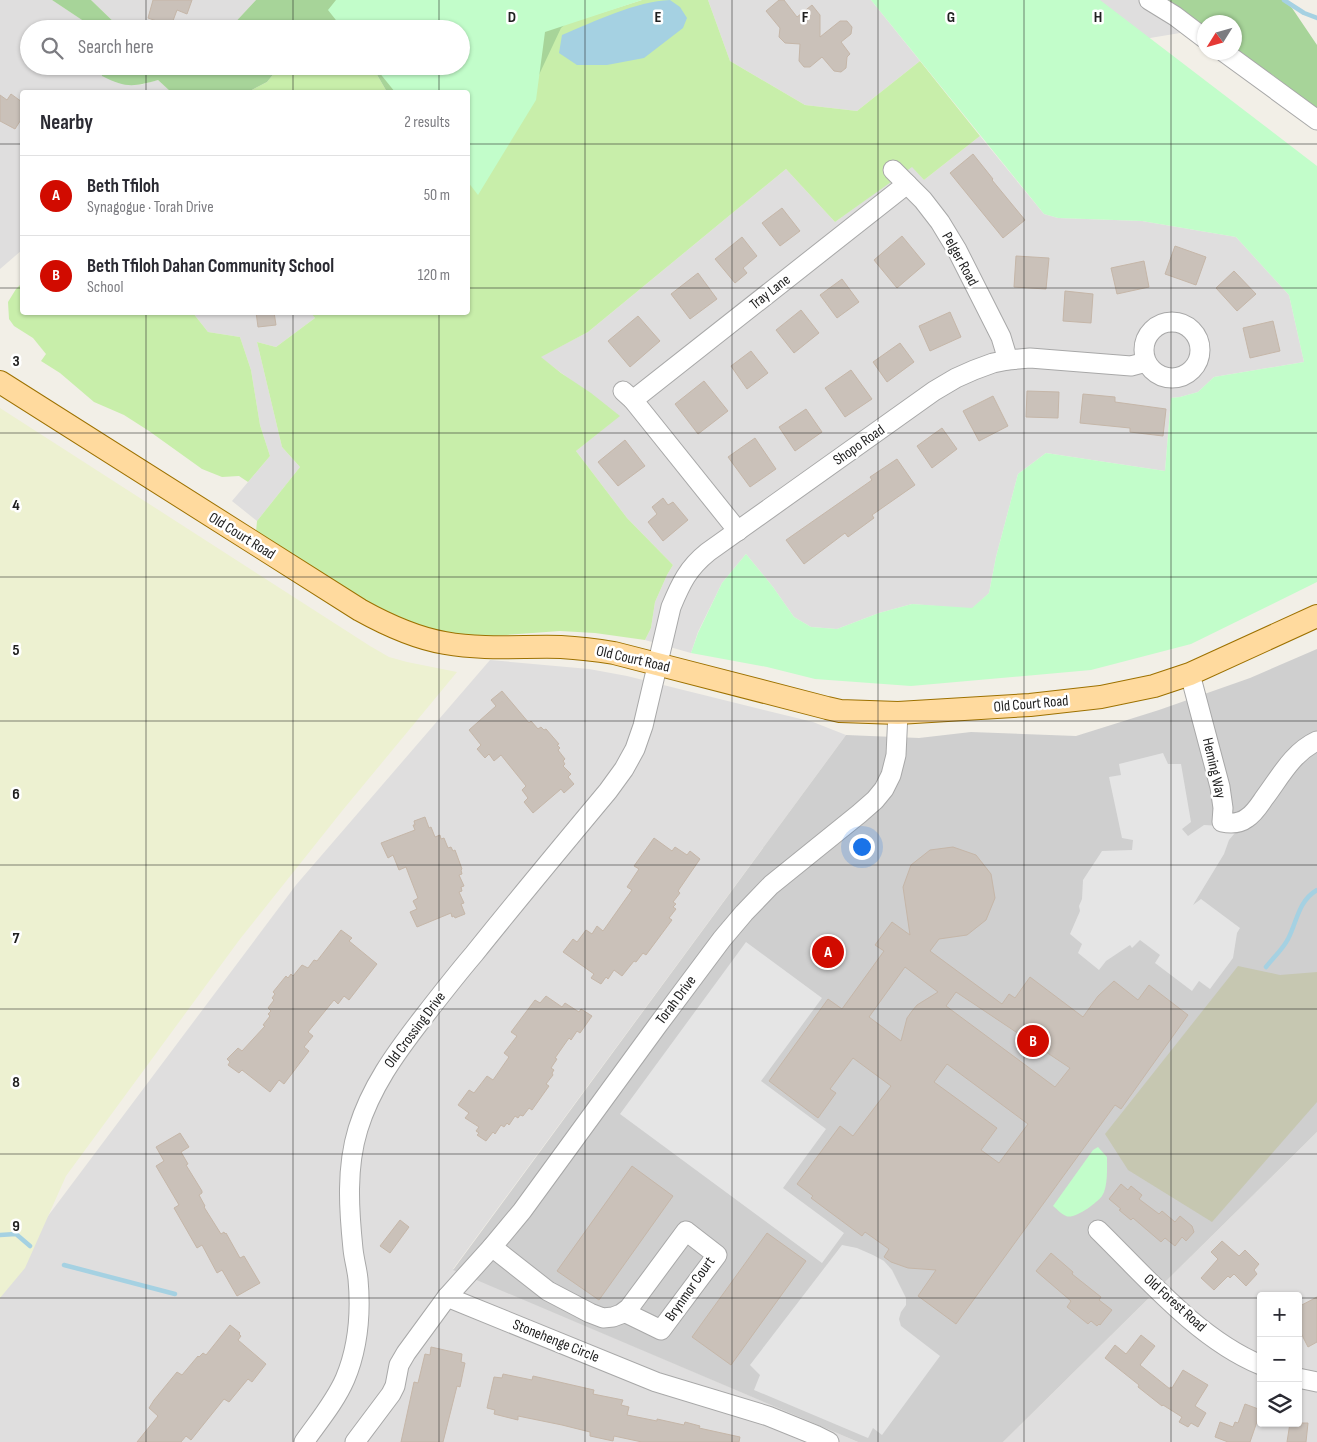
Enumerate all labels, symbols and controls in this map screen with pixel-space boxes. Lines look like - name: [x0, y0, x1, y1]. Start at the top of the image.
- text: D: [508, 8, 516, 27]
- text: E: [655, 8, 662, 27]
- text: F: [802, 8, 809, 27]
- text: G: [947, 8, 955, 27]
- text: H: [1094, 8, 1102, 27]
- north arrow: [1197, 15, 1242, 60]
- search box: [20, 20, 470, 75]
- icon: search: [38, 34, 66, 62]
- text: Search here: [78, 36, 154, 59]
- text: Nearby: [40, 110, 93, 135]
- text: 2 results: [404, 113, 450, 132]
- text: Beth Tfiloh: [87, 175, 160, 198]
- text: A: [52, 186, 60, 205]
- text: 50 m: [424, 186, 450, 205]
- text: Synagogue · Torah Drive: [87, 198, 214, 217]
- street label: Pelger Road: [937, 229, 983, 289]
- text: Beth Tfiloh Dahan Community School: [87, 255, 334, 278]
- text: B: [52, 266, 60, 285]
- text: 120 m: [418, 266, 450, 285]
- street label: Tray Lane: [746, 270, 794, 314]
- text: School: [87, 278, 123, 297]
- text: 3: [12, 352, 20, 371]
- street label: Shopo Road: [829, 420, 889, 470]
- text: 4: [12, 496, 20, 515]
- street label: Old Court Road: [205, 508, 279, 564]
- text: 5: [12, 641, 20, 660]
- street label: Old Court Road: [594, 641, 672, 677]
- street label: Old Court Road: [993, 691, 1069, 717]
- street label: Heming Way: [1198, 736, 1230, 800]
- text: 6: [12, 785, 20, 804]
- your location: [849, 834, 875, 860]
- text: 7: [13, 929, 20, 948]
- pin: A: [812, 933, 844, 971]
- street label: Torah Drive: [652, 972, 700, 1028]
- street label: Old Crossing Drive: [380, 988, 450, 1072]
- pin: B: [1017, 1022, 1049, 1060]
- text: 8: [12, 1073, 20, 1092]
- text: 9: [12, 1217, 20, 1236]
- street label: Brynmor Court: [661, 1253, 719, 1325]
- street label: Old Forest Road: [1140, 1270, 1210, 1336]
- map controls: [1257, 1292, 1302, 1427]
- button: +: [1257, 1292, 1302, 1337]
- street label: Stonehenge Circle: [510, 1315, 602, 1367]
- button: −: [1257, 1337, 1302, 1382]
- button: layers: [1257, 1382, 1302, 1427]

